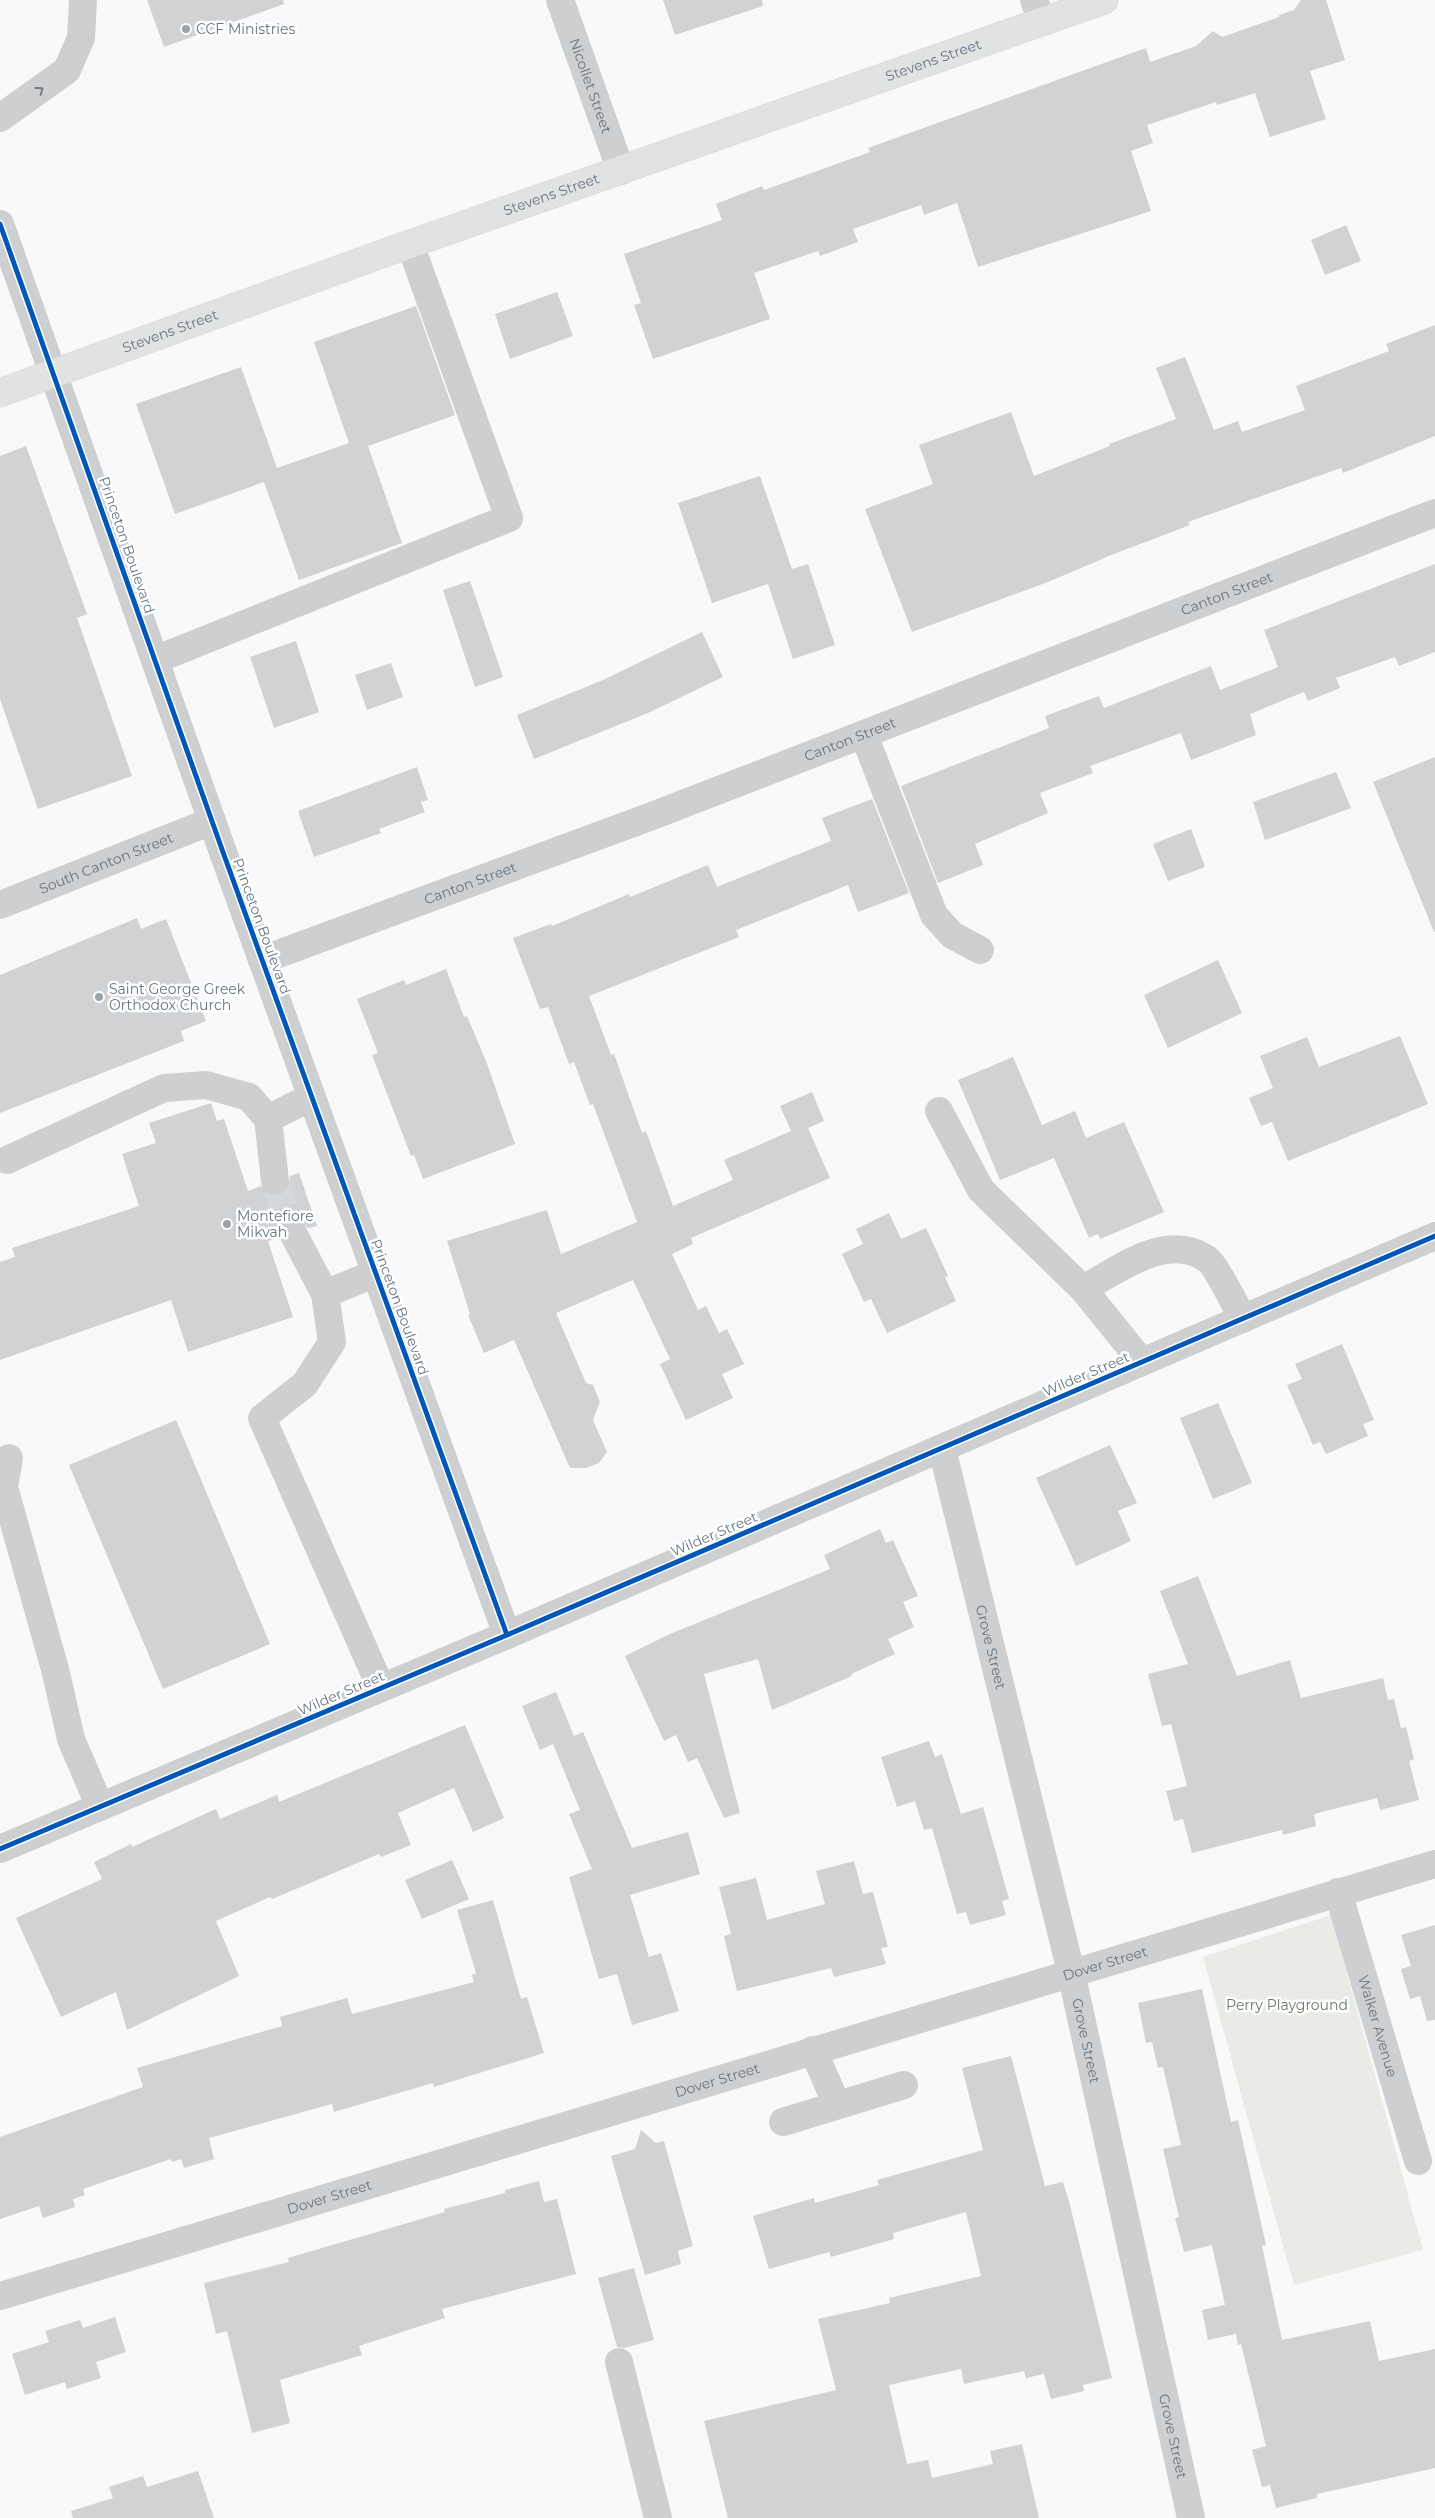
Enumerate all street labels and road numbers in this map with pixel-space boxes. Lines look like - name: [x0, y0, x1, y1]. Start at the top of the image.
- street label: Stevens Street: [883, 35, 984, 85]
- street label: Nicollet Street: [565, 36, 616, 136]
- street label: Stevens Street: [501, 169, 602, 219]
- street label: Stevens Street: [120, 305, 221, 357]
- street label: Princeton Boulevard: [95, 474, 159, 616]
- street label: Canton Street: [1178, 568, 1276, 620]
- street label: Canton Street: [801, 713, 899, 765]
- street label: South Canton Street: [36, 828, 176, 898]
- street label: Princeton Boulevard: [229, 856, 295, 996]
- street label: Canton Street: [422, 858, 519, 908]
- street label: Princeton Boulevard: [367, 1237, 433, 1377]
- street label: Wilder Street: [1040, 1348, 1132, 1400]
- street label: Wilder Street: [668, 1508, 760, 1560]
- street label: Grove Street: [972, 1603, 1010, 1692]
- street label: Wilder Street: [295, 1667, 387, 1719]
- street label: Dover Street: [1060, 1942, 1150, 1985]
- street label: Walker Avenue: [1354, 1973, 1402, 2079]
- street label: Grove Street: [1068, 1996, 1104, 2085]
- street label: Dover Street: [673, 2059, 762, 2101]
- street label: Dover Street: [285, 2175, 374, 2218]
- street label: Grove Street: [1155, 2392, 1191, 2481]

